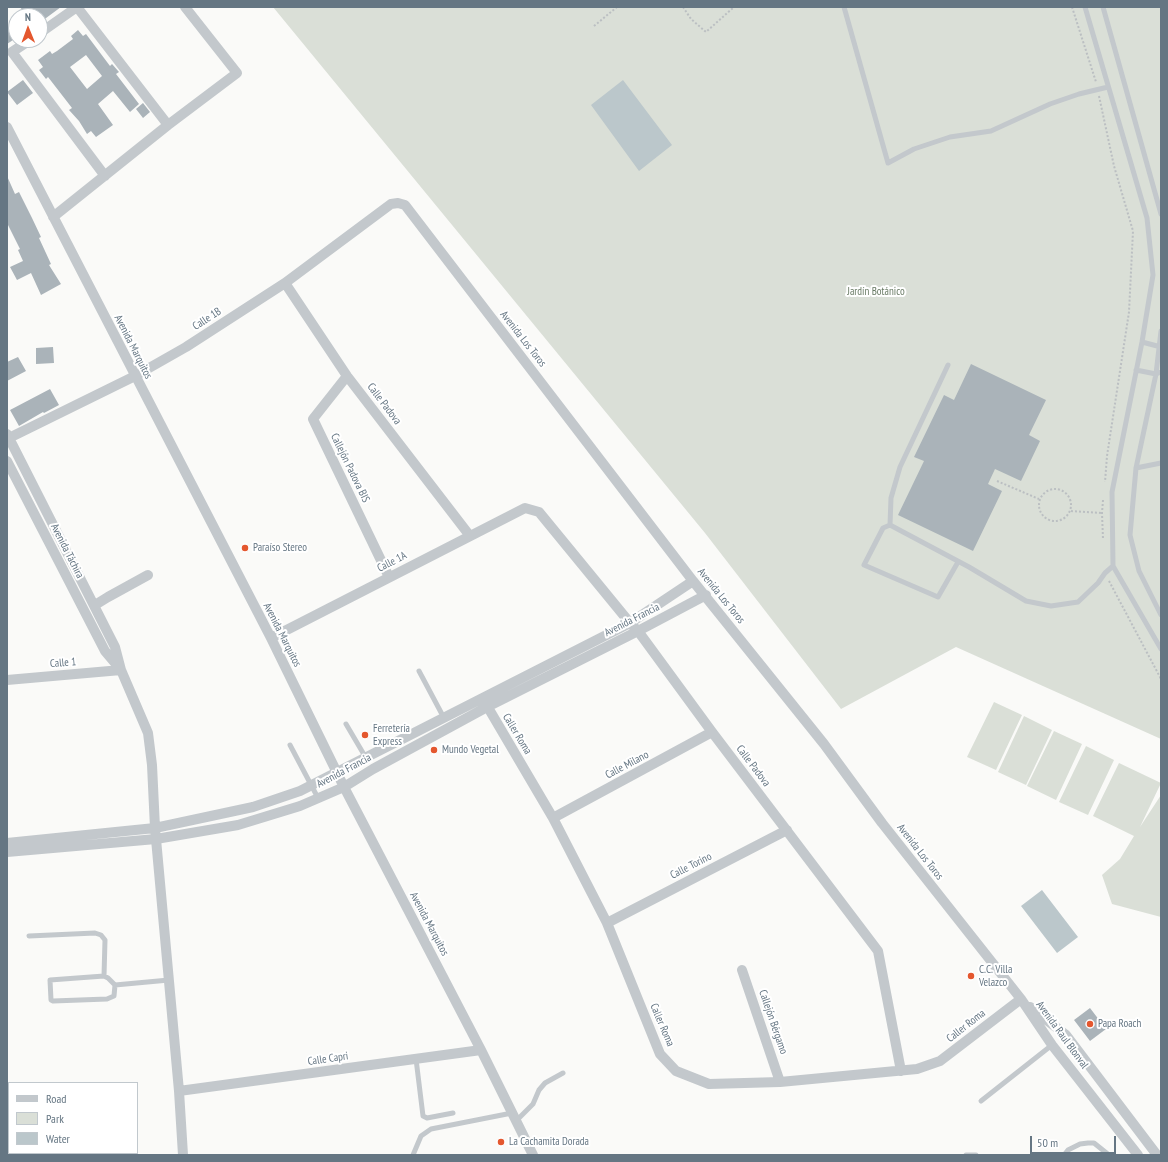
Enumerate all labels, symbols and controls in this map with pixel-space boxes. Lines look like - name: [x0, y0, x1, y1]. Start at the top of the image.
- north arrow: [8, 8, 48, 48]
- text: N: [25, 10, 31, 24]
- park label: Jardín Botánico: [847, 285, 905, 299]
- street label: Calle 1B: [190, 305, 224, 333]
- street label: Avenida Los Toros: [497, 308, 549, 370]
- street label: Avenida Marquitos: [111, 313, 155, 381]
- street label: Calle Padova: [364, 381, 404, 427]
- street label: Callejón Padova BIS: [328, 431, 372, 505]
- street label: Avenida Táchira: [48, 521, 86, 581]
- place label: Paraíso Stereo: [253, 541, 307, 555]
- marker: Paraíso Stereo: [240, 543, 250, 553]
- street label: Calle 1A: [375, 549, 409, 575]
- street label: Avenida Los Toros: [695, 566, 747, 626]
- street label: Avenida Marquitos: [260, 601, 304, 669]
- street label: Avenida Francia: [602, 601, 662, 639]
- street label: Calle 1: [49, 655, 77, 671]
- street label: Caller Roma: [500, 711, 534, 757]
- place label: Ferretería Express: [373, 722, 410, 748]
- marker: Ferretería Express: [360, 730, 370, 740]
- place label: Mundo Vegetal: [442, 743, 499, 757]
- street label: Calle Padova: [733, 743, 773, 789]
- marker: Mundo Vegetal: [429, 745, 439, 755]
- street label: Calle Milano: [603, 748, 651, 782]
- street label: Avenida Francia: [314, 751, 374, 791]
- street label: Avenida Los Toros: [894, 821, 946, 883]
- street label: Calle Torino: [668, 850, 714, 882]
- street label: Avenida Marquitos: [407, 890, 451, 958]
- place label: C.C. Villa Velazco: [979, 963, 1012, 989]
- marker: C.C. Villa Velazco: [966, 971, 976, 981]
- street label: Callejón Bérgamo: [756, 988, 790, 1056]
- street label: Avenida Raul Blonval: [1033, 999, 1091, 1071]
- street label: Caller Roma: [647, 1001, 677, 1049]
- street label: Caller Roma: [944, 1007, 988, 1045]
- place label: Papa Roach: [1098, 1017, 1141, 1031]
- marker: Papa Roach: [1085, 1019, 1095, 1029]
- street label: Calle Capri: [307, 1050, 349, 1068]
- legend: [8, 1082, 138, 1154]
- text: Road: [46, 1091, 66, 1106]
- text: Park: [46, 1111, 64, 1126]
- scale bar: [1032, 1128, 1118, 1154]
- text: Water: [46, 1131, 70, 1146]
- place label: La Cachamita Dorada: [509, 1135, 589, 1149]
- text: 50 m: [1037, 1135, 1058, 1150]
- marker: La Cachamita Dorada: [496, 1137, 506, 1147]

